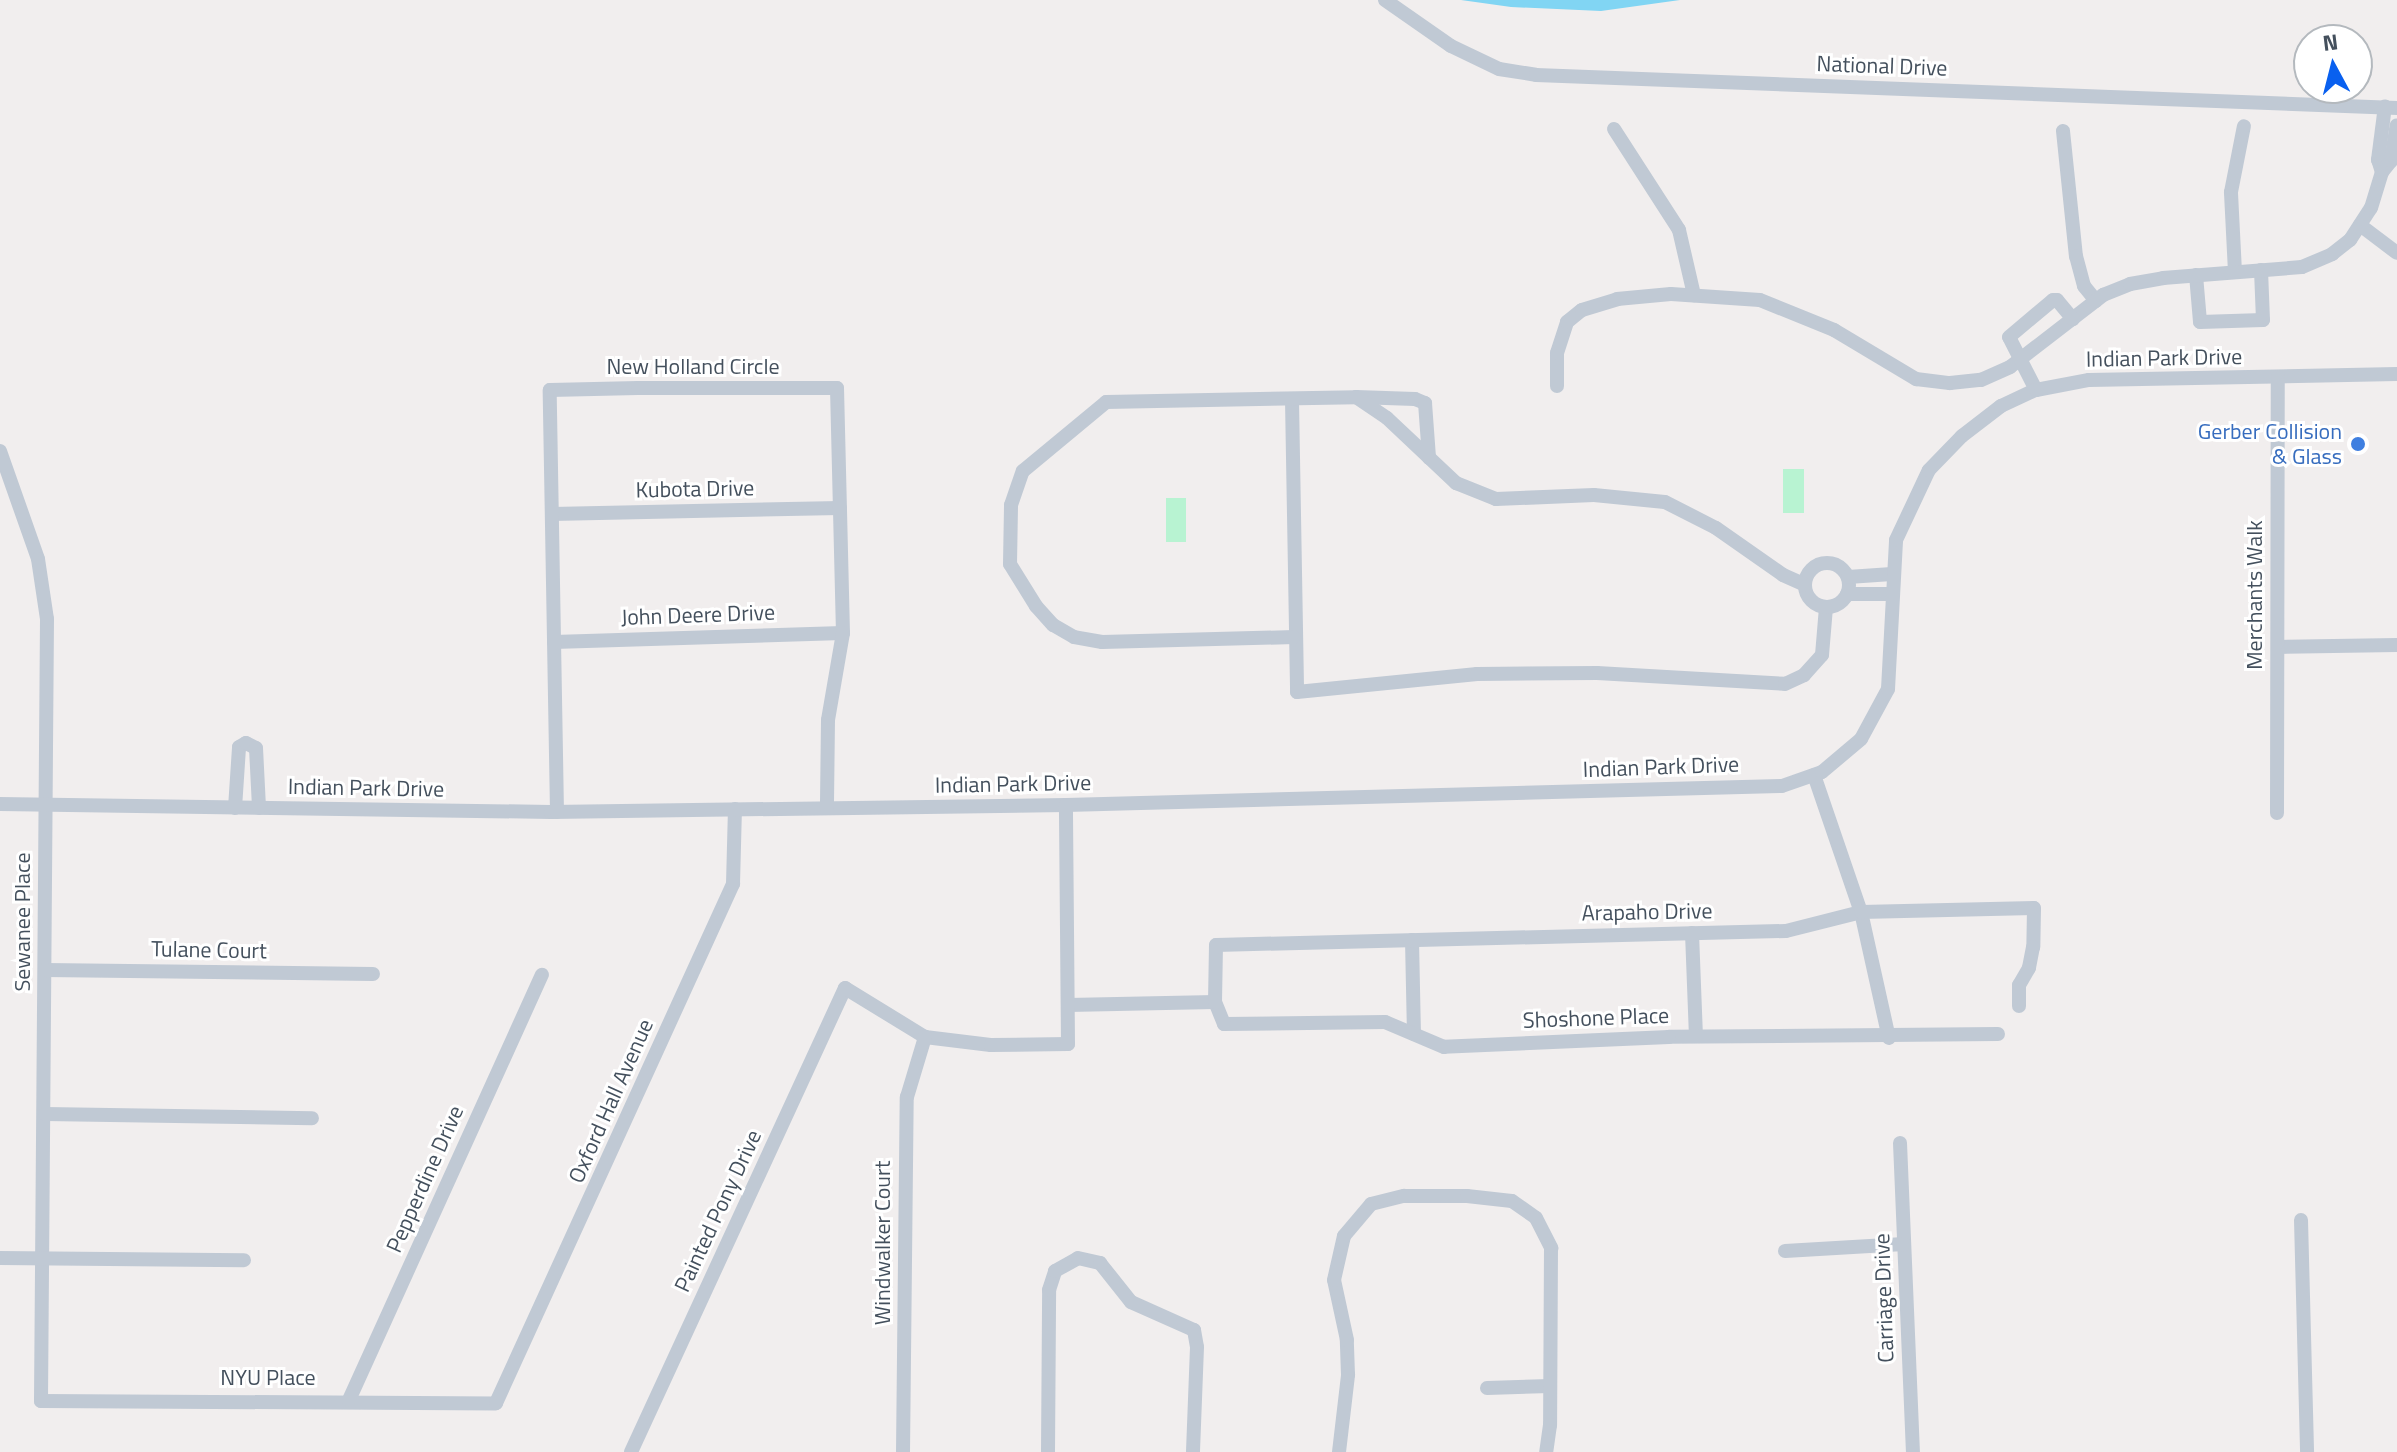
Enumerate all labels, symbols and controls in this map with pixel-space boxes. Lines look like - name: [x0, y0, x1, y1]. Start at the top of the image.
- north arrow: [2293, 24, 2373, 104]
- text: N: [2321, 24, 2340, 60]
- street label: National Drive: [1816, 51, 1948, 81]
- street label: Indian Park Drive: [2086, 343, 2242, 373]
- street label: New Holland Circle: [606, 354, 780, 380]
- place label: Gerber Collision & Glass: [2198, 418, 2342, 470]
- marker: Gerber Collision & Glass: [2349, 435, 2367, 453]
- street label: Kubota Drive: [635, 475, 755, 503]
- street label: Merchants Walk: [2242, 520, 2268, 670]
- street label: John Deere Drive: [620, 599, 776, 631]
- street label: Indian Park Drive: [1582, 751, 1740, 783]
- street label: Indian Park Drive: [935, 769, 1091, 799]
- street label: Indian Park Drive: [288, 773, 444, 803]
- street label: Sewanee Place: [10, 852, 36, 992]
- street label: Arapaho Drive: [1581, 898, 1713, 926]
- street label: Tulane Court: [151, 936, 267, 964]
- street label: Shoshone Place: [1522, 1002, 1670, 1034]
- street label: Oxford Hall Avenue: [563, 1015, 659, 1187]
- street label: Pepperdine Drive: [381, 1101, 469, 1257]
- street label: Painted Pony Drive: [669, 1126, 767, 1296]
- street label: Windwalker Court: [870, 1161, 896, 1325]
- street label: Carriage Drive: [1869, 1233, 1899, 1363]
- street label: NYU Place: [220, 1365, 316, 1391]

